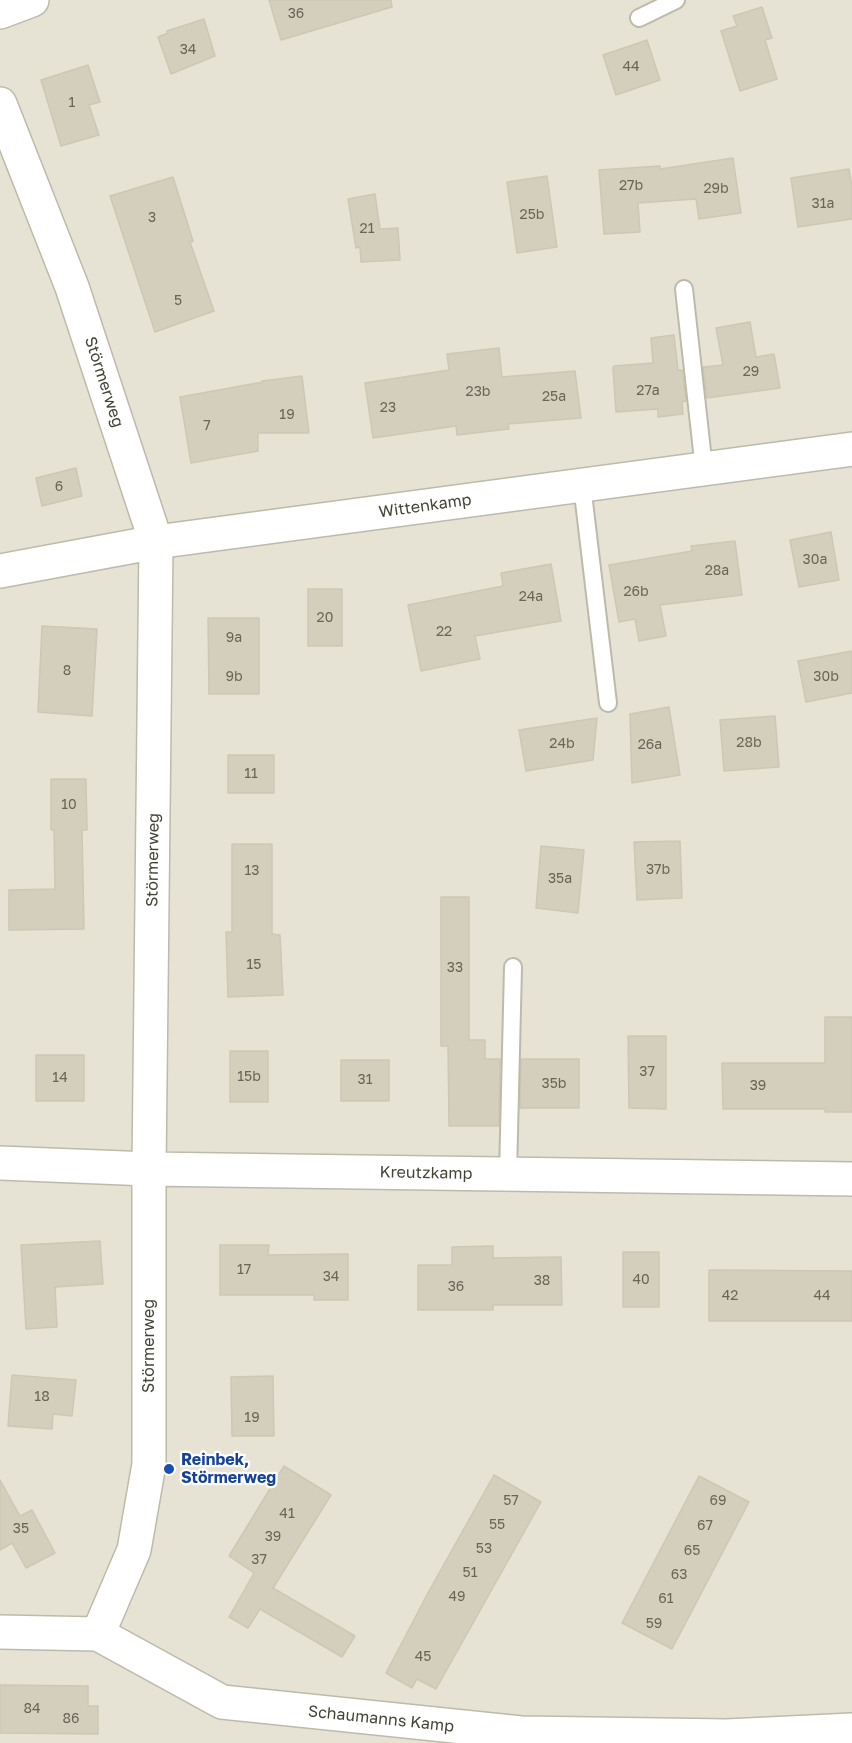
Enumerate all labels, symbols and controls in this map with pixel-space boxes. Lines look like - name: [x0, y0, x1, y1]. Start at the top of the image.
- house number: 36: [288, 6, 304, 22]
- house number: 34: [180, 42, 196, 58]
- house number: 44: [622, 59, 640, 75]
- house number: 1: [69, 95, 75, 111]
- house number: 27b: [619, 178, 643, 194]
- house number: 29b: [703, 181, 729, 197]
- house number: 31a: [812, 196, 834, 212]
- house number: 25b: [520, 207, 544, 223]
- house number: 3: [148, 210, 156, 226]
- house number: 21: [360, 221, 374, 237]
- house number: 5: [174, 293, 182, 309]
- street label: Störmerweg: [80, 334, 128, 430]
- house number: 29: [743, 364, 759, 380]
- house number: 27a: [636, 383, 660, 399]
- house number: 23b: [466, 384, 490, 400]
- house number: 25a: [542, 389, 566, 405]
- house number: 23: [380, 400, 396, 416]
- house number: 19: [279, 407, 295, 423]
- house number: 7: [203, 418, 211, 434]
- house number: 6: [55, 479, 63, 495]
- street label: Wittenkamp: [377, 490, 473, 522]
- house number: 30a: [803, 552, 827, 568]
- house number: 28a: [705, 563, 729, 579]
- house number: 26b: [623, 584, 649, 600]
- house number: 24a: [519, 589, 543, 605]
- house number: 20: [317, 610, 333, 626]
- house number: 22: [436, 624, 452, 640]
- house number: 9a: [226, 630, 242, 646]
- house number: 8: [63, 663, 71, 679]
- house number: 9b: [225, 669, 243, 685]
- house number: 30b: [813, 669, 839, 685]
- house number: 28b: [736, 735, 762, 751]
- house number: 24b: [549, 736, 575, 752]
- house number: 26a: [638, 737, 662, 753]
- house number: 11: [244, 766, 258, 782]
- house number: 10: [61, 797, 77, 813]
- street label: Störmerweg: [143, 813, 163, 907]
- house number: 37b: [646, 862, 670, 878]
- house number: 13: [245, 863, 259, 879]
- house number: 35a: [548, 871, 572, 887]
- house number: 15: [247, 957, 261, 973]
- house number: 33: [447, 960, 463, 976]
- house number: 37: [639, 1064, 655, 1080]
- house number: 15b: [237, 1069, 261, 1085]
- house number: 14: [52, 1070, 68, 1086]
- house number: 31: [358, 1072, 372, 1088]
- house number: 35b: [542, 1076, 566, 1092]
- house number: 39: [750, 1078, 766, 1094]
- street label: Kreutzkamp: [379, 1163, 473, 1183]
- house number: 17: [237, 1262, 251, 1278]
- house number: 34: [323, 1269, 339, 1285]
- house number: 40: [632, 1272, 650, 1288]
- house number: 38: [534, 1273, 550, 1289]
- house number: 36: [448, 1279, 464, 1295]
- house number: 42: [722, 1288, 738, 1304]
- house number: 44: [813, 1288, 831, 1304]
- street label: Störmerweg: [139, 1299, 159, 1393]
- house number: 18: [34, 1389, 50, 1405]
- house number: 19: [244, 1410, 260, 1426]
- place label: Reinbek, Störmerweg: [181, 1450, 276, 1488]
- marker: Reinbek, Störmerweg: [162, 1462, 176, 1476]
- house number: 57: [503, 1493, 519, 1509]
- house number: 69: [710, 1493, 726, 1509]
- house number: 41: [279, 1506, 295, 1522]
- house number: 55: [489, 1517, 505, 1533]
- house number: 67: [697, 1518, 713, 1534]
- house number: 35: [13, 1521, 29, 1537]
- house number: 39: [265, 1529, 281, 1545]
- house number: 53: [476, 1541, 492, 1557]
- house number: 65: [684, 1543, 700, 1559]
- house number: 37: [251, 1552, 267, 1568]
- house number: 51: [463, 1565, 477, 1581]
- house number: 63: [671, 1567, 687, 1583]
- house number: 49: [448, 1589, 466, 1605]
- house number: 61: [658, 1591, 674, 1607]
- house number: 59: [646, 1616, 662, 1632]
- house number: 45: [415, 1649, 431, 1665]
- house number: 84: [23, 1701, 41, 1717]
- street label: Schaumanns Kamp: [307, 1702, 455, 1736]
- house number: 86: [62, 1711, 80, 1727]

